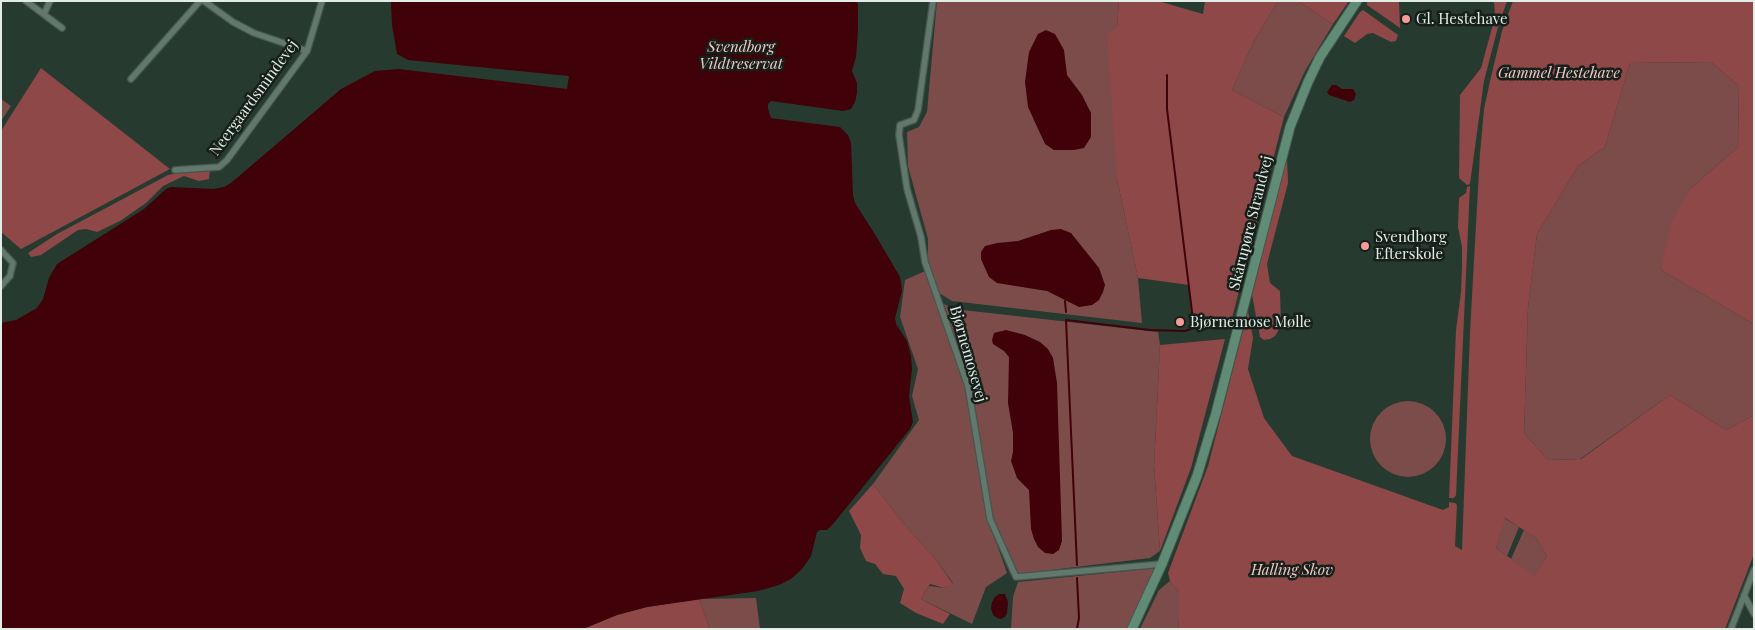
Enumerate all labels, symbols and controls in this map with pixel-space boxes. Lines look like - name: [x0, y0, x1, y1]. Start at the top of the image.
- place label: Gl. Hestehave: [1416, 10, 1508, 28]
- marker: Gl. Hestehave: [1400, 13, 1412, 25]
- street label: Neergaardsmindevej: [206, 37, 302, 159]
- park label: Svendborg Vildtreservat: [699, 38, 783, 73]
- park label: Gammel Hestehave: [1498, 64, 1620, 82]
- street label: Skårupøre Strandvej: [1226, 154, 1276, 292]
- place label: Svendborg Efterskole: [1375, 228, 1447, 263]
- marker: Svendborg Efterskole: [1359, 240, 1371, 252]
- street label: Bjørnemosevej: [946, 304, 990, 404]
- place label: Bjørnemose Mølle: [1190, 313, 1311, 331]
- marker: Bjørnemose Mølle: [1174, 316, 1186, 328]
- park label: Halling Skov: [1251, 561, 1333, 579]

